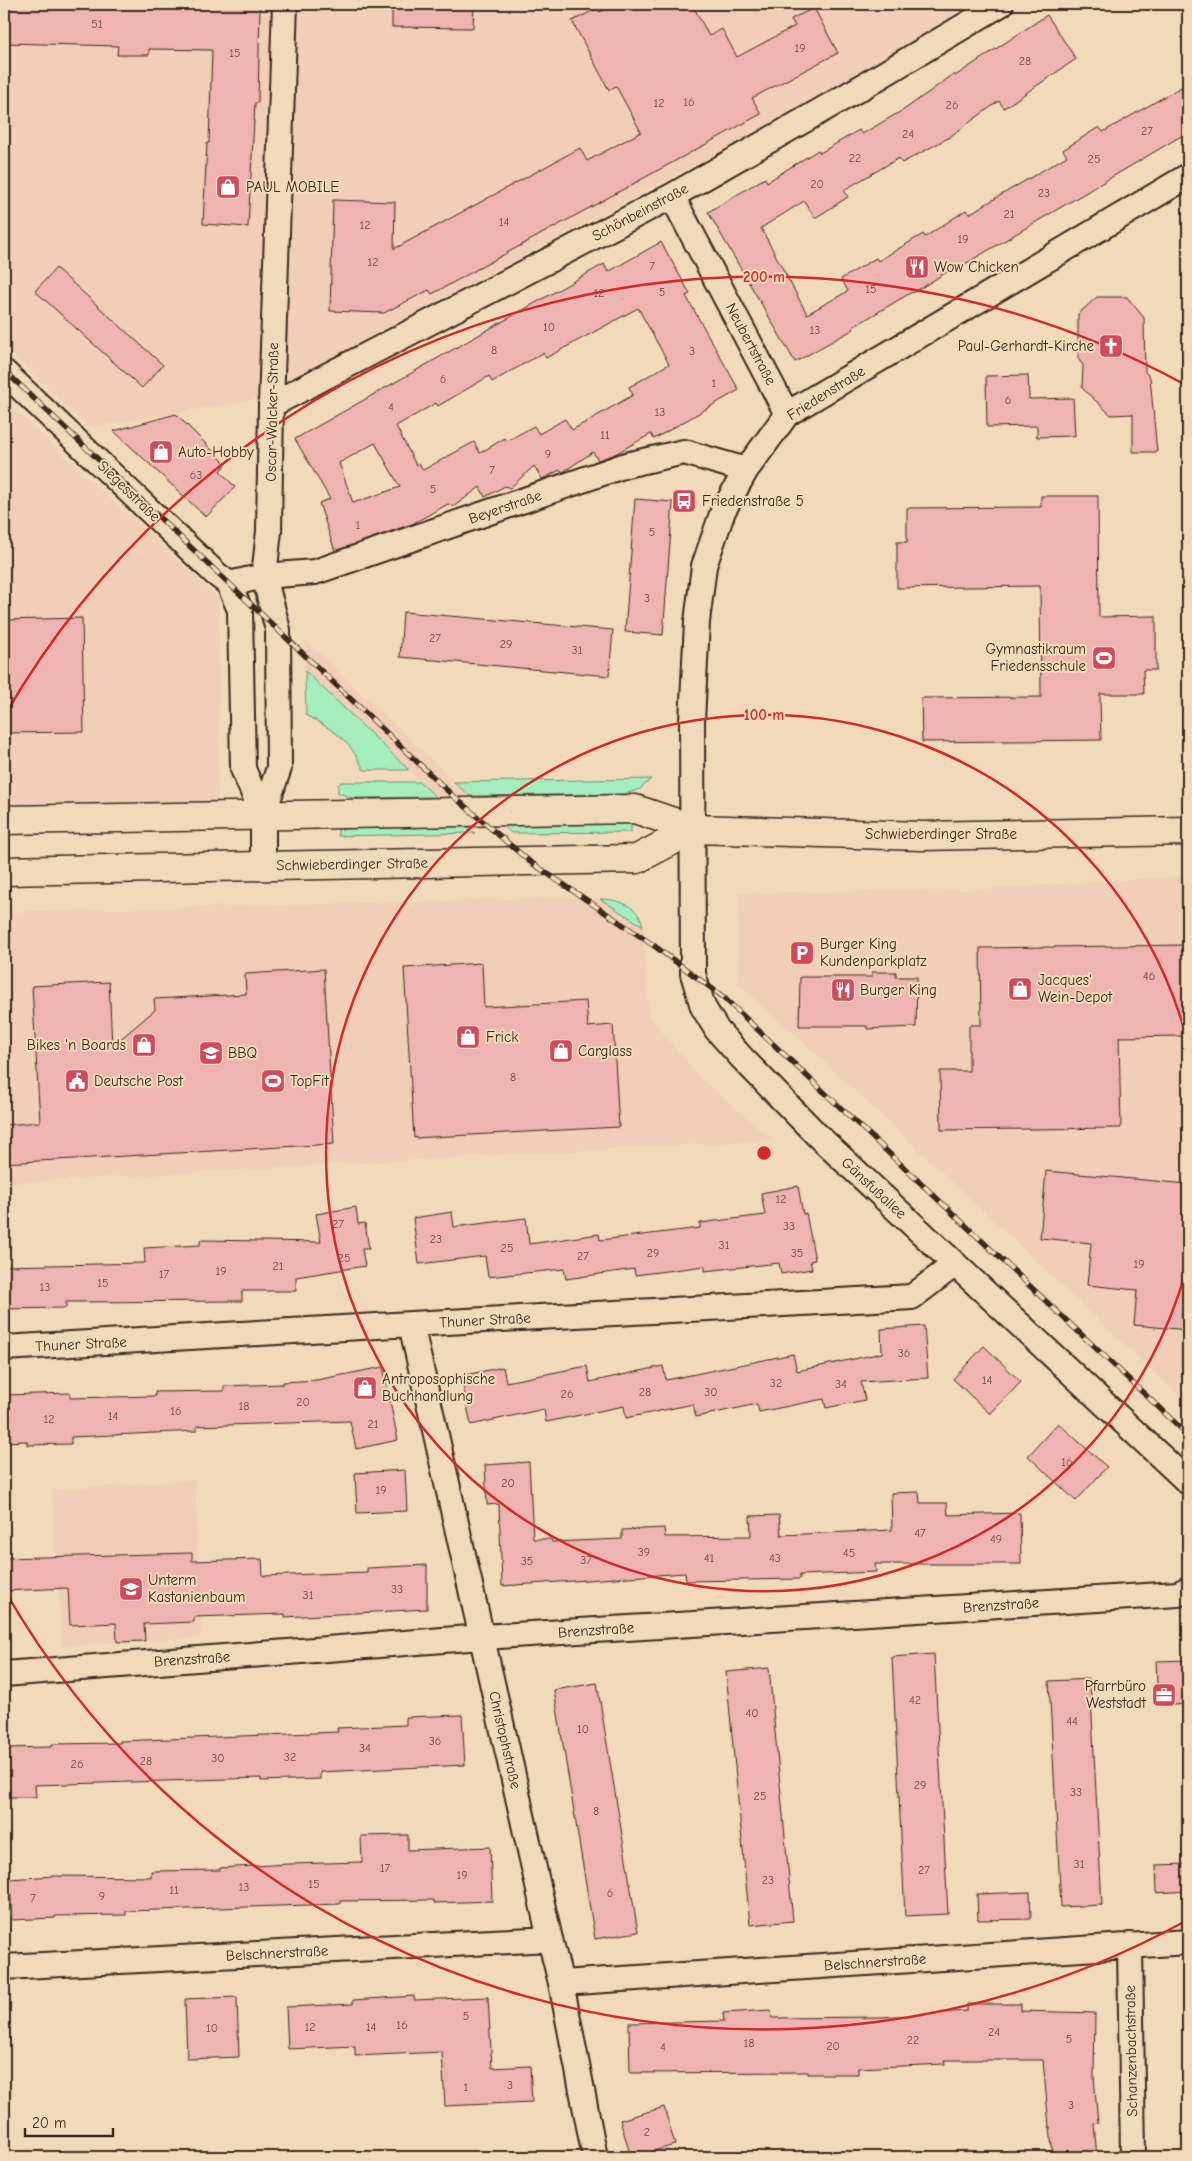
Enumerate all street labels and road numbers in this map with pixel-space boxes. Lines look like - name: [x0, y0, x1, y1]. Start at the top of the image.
- street label: Schönbeinstraße: [589, 179, 692, 245]
- street label: Neubertstraße: [722, 300, 780, 388]
- street label: Oscar-Walcker-Straße: [262, 342, 282, 482]
- street label: Friedenstraße: [784, 362, 869, 424]
- street label: Siegesstraße: [94, 457, 164, 526]
- street label: Beyerstraße: [466, 486, 544, 528]
- street label: Schwieberdinger Straße: [865, 825, 1017, 843]
- street label: Schwieberdinger Straße: [276, 854, 429, 874]
- street label: Gänsfußallee: [838, 1153, 911, 1223]
- street label: Thuner Straße: [439, 1309, 532, 1331]
- street label: Thuner Straße: [35, 1333, 128, 1355]
- street label: Brenzstraße: [962, 1593, 1040, 1617]
- street label: Brenzstraße: [557, 1618, 635, 1642]
- street label: Brenzstraße: [153, 1647, 231, 1671]
- street label: Christophstraße: [485, 1689, 525, 1791]
- street label: Belschnerstraße: [225, 1941, 329, 1965]
- street label: Belschnerstraße: [823, 1949, 927, 1975]
- street label: Schanzenbachstraße: [1121, 1984, 1141, 2117]

